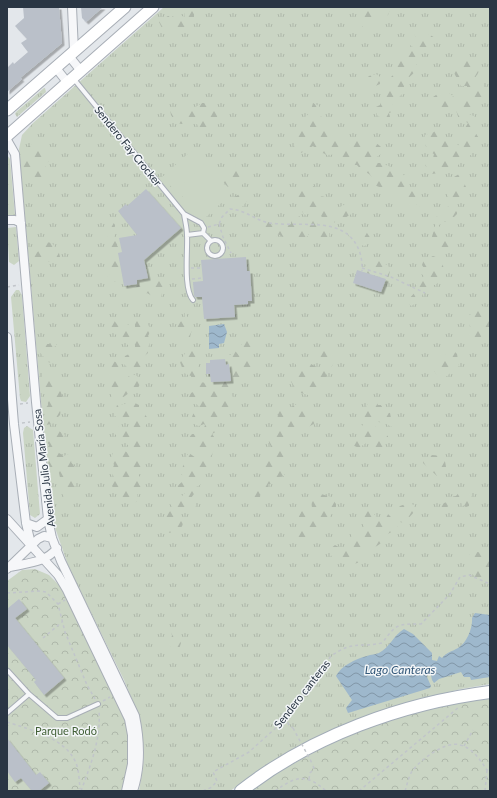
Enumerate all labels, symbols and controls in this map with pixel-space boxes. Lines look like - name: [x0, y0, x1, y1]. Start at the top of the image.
- street label: Sendero Fay Crocker: [92, 103, 165, 188]
- street label: Avenida Julio María Sosa: [30, 408, 57, 528]
- street label: Sendero canteras: [271, 657, 333, 731]
- water label: Lago Canteras: [365, 662, 436, 677]
- park label: Parque Rodó: [35, 724, 97, 737]

